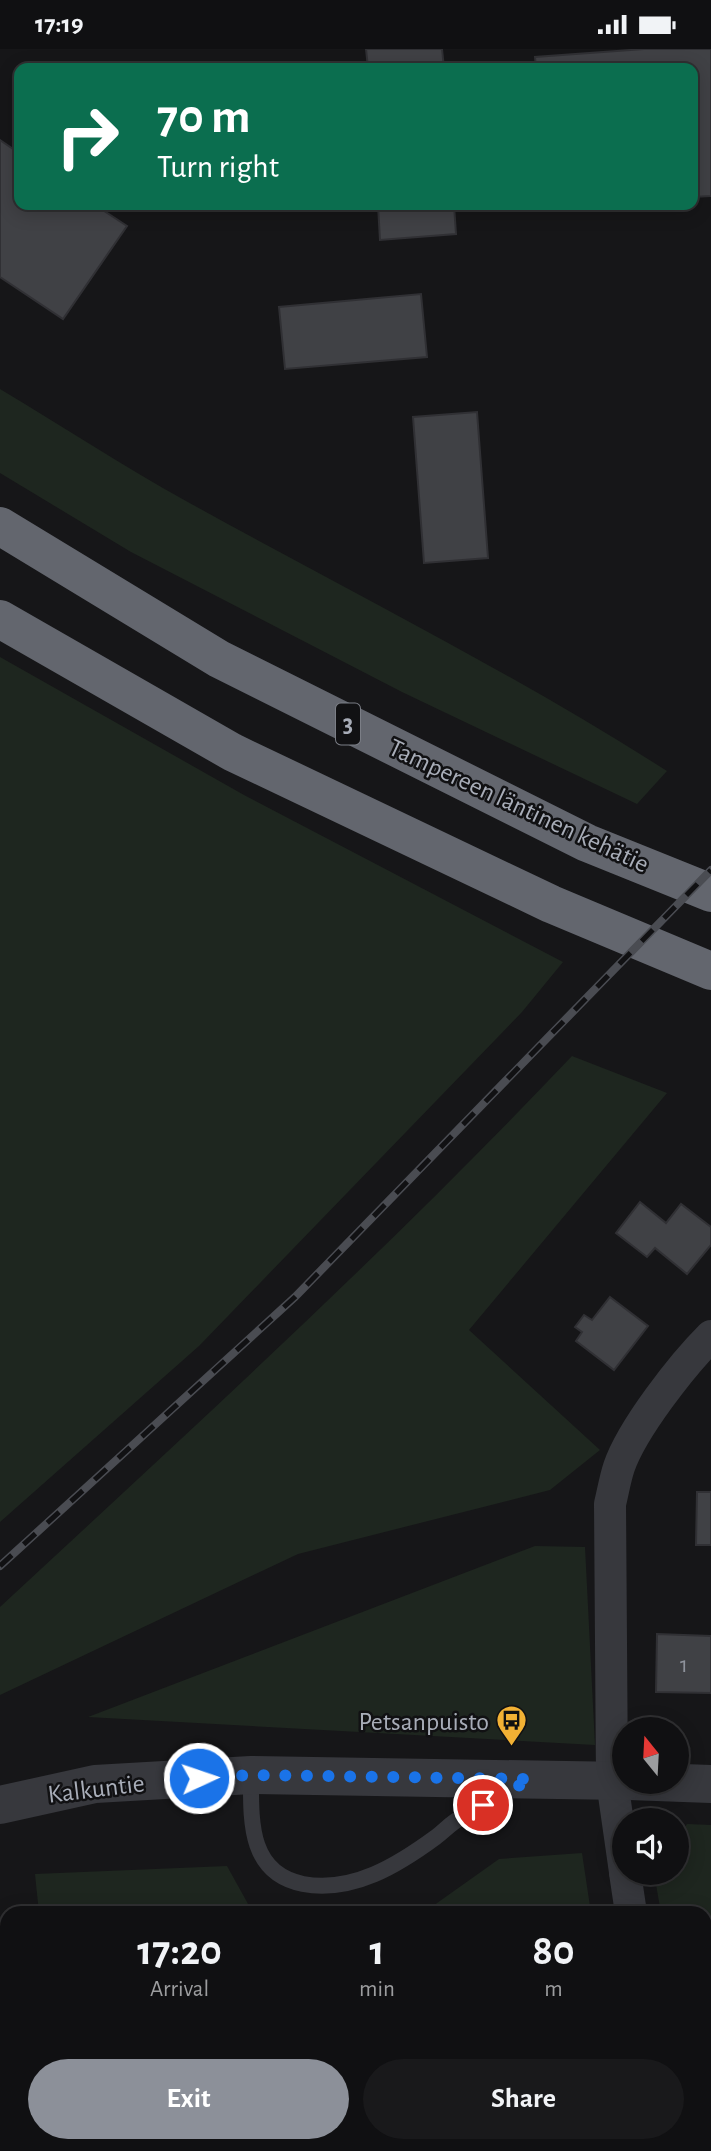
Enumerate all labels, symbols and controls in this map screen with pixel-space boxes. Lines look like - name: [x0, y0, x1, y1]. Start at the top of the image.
- text: 17:19: [35, 11, 83, 37]
- icon: right: [42, 91, 133, 182]
- text: 70 m: [157, 93, 251, 142]
- text: Turn right: [157, 151, 279, 183]
- road number: 3: [336, 703, 360, 745]
- street label: Tampereen läntinen kehätie: [385, 734, 653, 878]
- house number: 1: [680, 1654, 688, 1677]
- bus stop icon: Petsanpuisto: [495, 1704, 529, 1748]
- place label: Petsanpuisto: [358, 1709, 489, 1735]
- north arrow: [612, 1717, 690, 1794]
- map controls: [612, 1717, 689, 1885]
- position arrow: [162, 1741, 236, 1815]
- street label: Kalkuntie: [46, 1770, 146, 1808]
- pin: [453, 1775, 513, 1835]
- icon: arrive: [464, 1786, 502, 1824]
- button: sound: [612, 1808, 689, 1885]
- text: 17:20: [137, 1930, 222, 1972]
- text: 1: [369, 1930, 385, 1972]
- text: 80: [532, 1930, 575, 1972]
- text: Arrival: [150, 1978, 209, 2001]
- text: min: [359, 1978, 395, 2001]
- text: m: [544, 1978, 563, 2001]
- button: Exit: [28, 2059, 349, 2139]
- button: Share: [363, 2059, 684, 2139]

